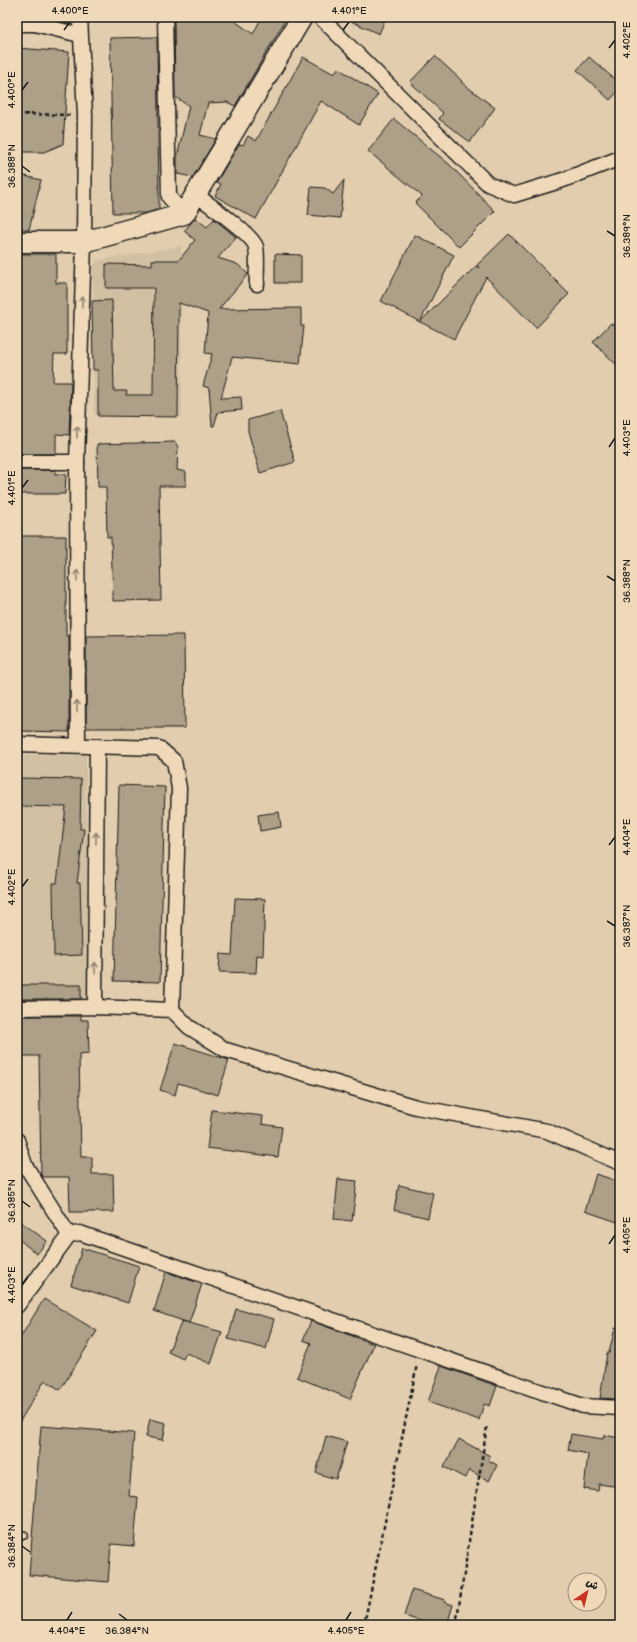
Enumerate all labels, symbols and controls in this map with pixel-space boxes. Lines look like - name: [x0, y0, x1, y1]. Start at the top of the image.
- text: 4.400°E: [51, 5, 89, 17]
- text: 4.401°E: [331, 5, 367, 17]
- text: 4.402°E: [621, 21, 633, 58]
- text: 4.400°E: [6, 71, 18, 109]
- text: 36.388°N: [6, 144, 18, 188]
- text: 36.389°N: [621, 214, 633, 258]
- one-way arrow: [78, 296, 85, 309]
- text: 4.403°E: [621, 419, 633, 457]
- one-way arrow: [74, 426, 81, 439]
- text: 4.401°E: [6, 470, 18, 506]
- text: 36.388°N: [621, 559, 633, 603]
- one-way arrow: [73, 570, 81, 583]
- one-way arrow: [73, 700, 81, 713]
- text: 4.404°E: [621, 818, 633, 855]
- one-way arrow: [92, 832, 100, 845]
- text: 4.402°E: [6, 868, 18, 905]
- text: 36.387°N: [621, 904, 633, 948]
- one-way arrow: [91, 962, 99, 975]
- text: 36.385°N: [6, 1179, 18, 1223]
- text: 4.405°E: [621, 1216, 633, 1253]
- text: 4.403°E: [6, 1266, 18, 1304]
- text: 36.384°N: [6, 1524, 18, 1568]
- north arrow: [567, 1572, 607, 1612]
- text: ش: [584, 1575, 601, 1593]
- text: 4.404°E: [49, 1625, 86, 1637]
- text: 36.384°N: [105, 1625, 149, 1637]
- text: 4.405°E: [328, 1625, 365, 1637]

